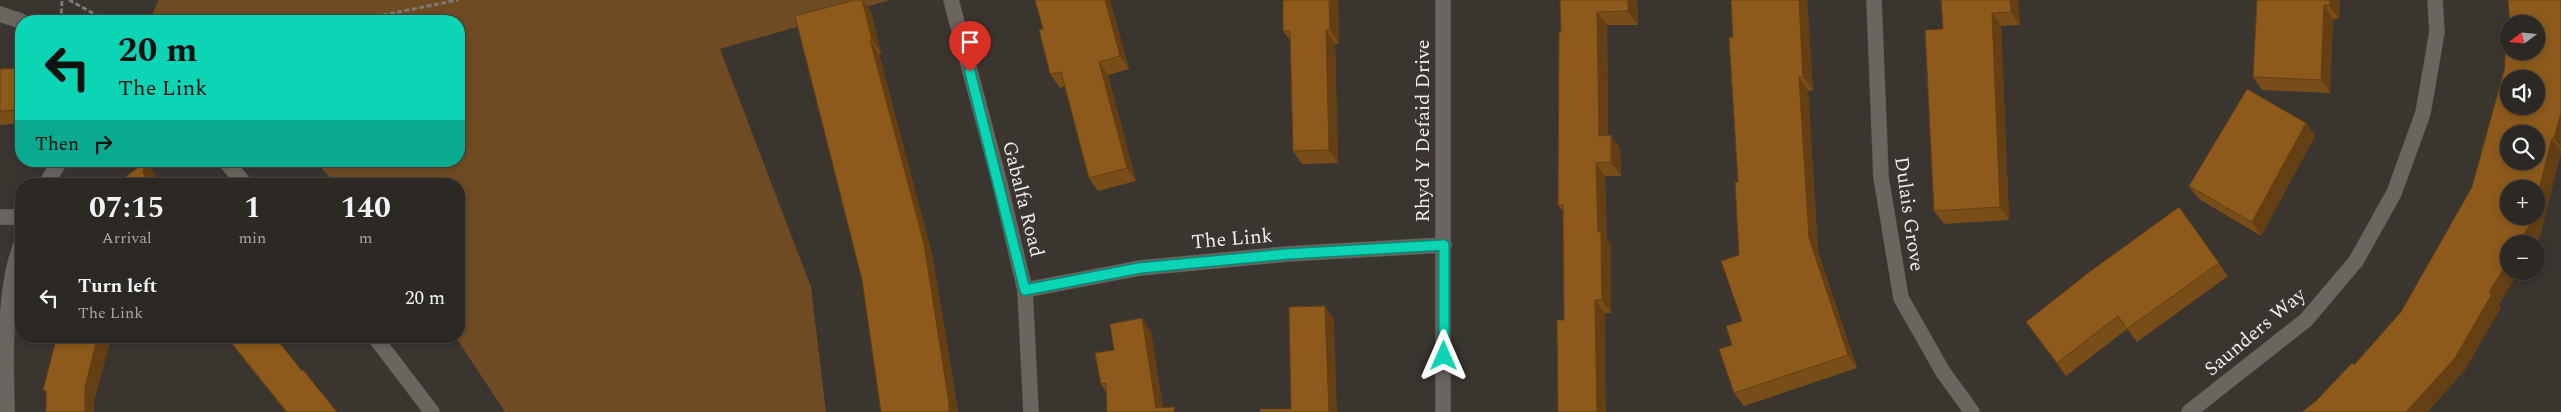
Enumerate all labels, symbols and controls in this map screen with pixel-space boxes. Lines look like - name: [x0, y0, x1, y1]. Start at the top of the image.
- north arrow: [2500, 15, 2545, 60]
- map controls: [2500, 15, 2545, 280]
- pin: [949, 21, 991, 72]
- text: 20 m: [118, 24, 198, 77]
- icon: arrive: [956, 28, 984, 56]
- icon: left: [35, 35, 100, 100]
- street label: Rhyd Y Defaid Drive: [1408, 39, 1438, 223]
- button: sound: [2500, 70, 2545, 115]
- text: The Link: [118, 72, 208, 105]
- button: search: [2500, 125, 2545, 170]
- text: Then: [35, 130, 79, 159]
- icon: right: [89, 130, 117, 158]
- street label: Gabalfa Road: [994, 138, 1052, 260]
- street label: Dulais Grove: [1886, 155, 1932, 273]
- button: +: [2500, 180, 2545, 225]
- text: 07:15: [89, 185, 164, 231]
- text: 1: [244, 185, 261, 231]
- text: 140: [340, 185, 391, 231]
- street label: The Link: [1190, 221, 1274, 257]
- text: Arrival: [102, 226, 152, 250]
- text: min: [238, 226, 266, 250]
- text: m: [359, 226, 373, 250]
- button: −: [2500, 235, 2545, 280]
- text: Turn left: [78, 272, 157, 301]
- street label: Saunders Way: [2198, 280, 2313, 384]
- icon: left: [35, 284, 63, 312]
- text: 20 m: [405, 284, 445, 313]
- text: The Link: [78, 301, 143, 325]
- position arrow: [1417, 329, 1469, 381]

